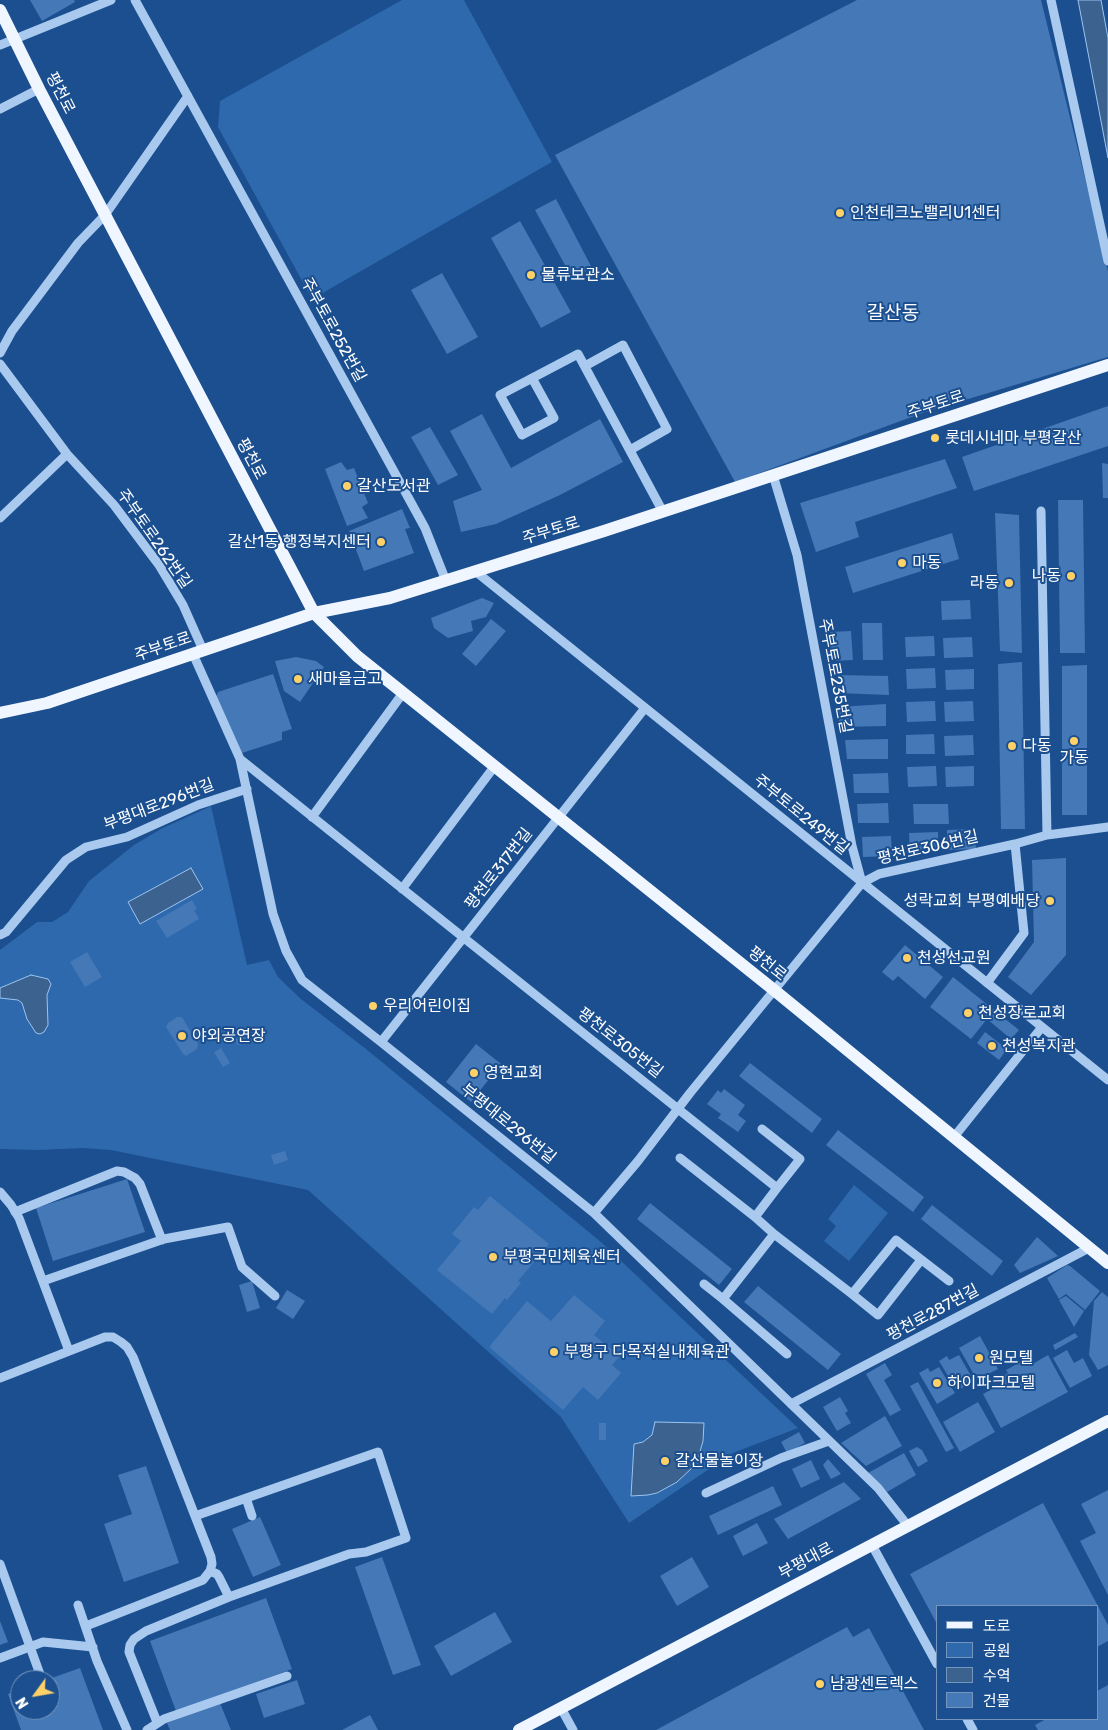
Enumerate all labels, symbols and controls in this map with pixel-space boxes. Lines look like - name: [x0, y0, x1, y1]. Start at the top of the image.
- street label: 평천로: [41, 69, 79, 117]
- place label: 인천테크노밸리U1센터: [850, 203, 1001, 223]
- marker: 인천테크노밸리U1센터: [834, 207, 846, 219]
- place label: 물류보관소: [541, 265, 615, 285]
- marker: 물류보관소: [525, 269, 537, 281]
- street label: 주부토로252번길: [296, 274, 370, 386]
- district label: 갈산동: [867, 303, 919, 325]
- street label: 주부토로: [905, 387, 967, 423]
- place label: 롯데시네마 부평갈산: [945, 428, 1081, 448]
- marker: 롯데시네마 부평갈산: [929, 432, 941, 444]
- street label: 평천로: [232, 435, 270, 483]
- place label: 갈산도서관: [357, 476, 431, 496]
- marker: 갈산도서관: [341, 480, 353, 492]
- street label: 주부토로262번길: [113, 486, 195, 592]
- street label: 주부토로: [520, 513, 582, 549]
- place label: 갈산1동 행정복지센터: [228, 532, 371, 552]
- marker: 갈산1동 행정복지센터: [375, 536, 387, 548]
- place label: 마동: [912, 553, 941, 573]
- marker: 마동: [896, 557, 908, 569]
- place label: 나동: [1032, 566, 1061, 586]
- marker: 나동: [1065, 570, 1077, 582]
- place label: 라동: [970, 573, 999, 593]
- marker: 라동: [1003, 577, 1015, 589]
- street label: 주부토로235번길: [814, 617, 856, 735]
- street label: 주부토로: [132, 628, 194, 666]
- place label: 새마을금고: [308, 669, 382, 689]
- marker: 새마을금고: [292, 673, 304, 685]
- marker: 가동: [1068, 735, 1080, 747]
- place label: 다동: [1022, 736, 1051, 756]
- marker: 다동: [1006, 740, 1018, 752]
- place label: 가동: [1059, 748, 1089, 768]
- street label: 주부토로249번길: [750, 771, 852, 859]
- street label: 부평대로296번길: [101, 775, 217, 835]
- street label: 평천로317번길: [461, 824, 537, 914]
- street label: 평천로306번길: [876, 827, 980, 869]
- place label: 성락교회 부평예배당: [904, 891, 1040, 911]
- marker: 성락교회 부평예배당: [1044, 895, 1056, 907]
- street label: 평천로: [744, 943, 790, 985]
- place label: 천성선교원: [917, 948, 991, 968]
- marker: 천성선교원: [901, 952, 913, 964]
- place label: 우리어린이집: [383, 996, 471, 1016]
- marker: 우리어린이집: [367, 1000, 379, 1012]
- place label: 천성장로교회: [978, 1003, 1066, 1023]
- street label: 평천로305번길: [574, 1004, 666, 1082]
- marker: 천성장로교회: [962, 1007, 974, 1019]
- place label: 야외공연장: [192, 1026, 266, 1046]
- marker: 야외공연장: [176, 1030, 188, 1042]
- place label: 천성복지관: [1002, 1036, 1076, 1056]
- marker: 천성복지관: [986, 1040, 998, 1052]
- place label: 영현교회: [484, 1063, 543, 1083]
- marker: 영현교회: [468, 1067, 480, 1079]
- street label: 부평대로296번길: [457, 1080, 559, 1168]
- place label: 부평국민체육센터: [503, 1247, 621, 1267]
- marker: 부평국민체육센터: [487, 1251, 499, 1263]
- street label: 평천로287번길: [884, 1281, 982, 1345]
- place label: 부평구 다목적실내체육관: [564, 1342, 730, 1362]
- marker: 부평구 다목적실내체육관: [548, 1346, 560, 1358]
- place label: 원모텔: [989, 1348, 1033, 1368]
- marker: 원모텔: [973, 1352, 985, 1364]
- place label: 하이파크모텔: [947, 1373, 1035, 1393]
- marker: 하이파크모텔: [931, 1377, 943, 1389]
- place label: 갈산물놀이장: [675, 1451, 763, 1471]
- marker: 갈산물놀이장: [659, 1455, 671, 1467]
- street label: 부평대로: [775, 1539, 837, 1583]
- legend: [936, 1605, 1098, 1720]
- text: 도로: [983, 1617, 1011, 1635]
- text: 공원: [983, 1642, 1011, 1660]
- text: 수역: [983, 1667, 1011, 1685]
- north arrow: [10, 1670, 60, 1720]
- place label: 남광센트렉스: [830, 1674, 918, 1694]
- marker: 남광센트렉스: [814, 1678, 826, 1690]
- text: 건물: [983, 1692, 1011, 1710]
- text: N: [13, 1694, 33, 1711]

